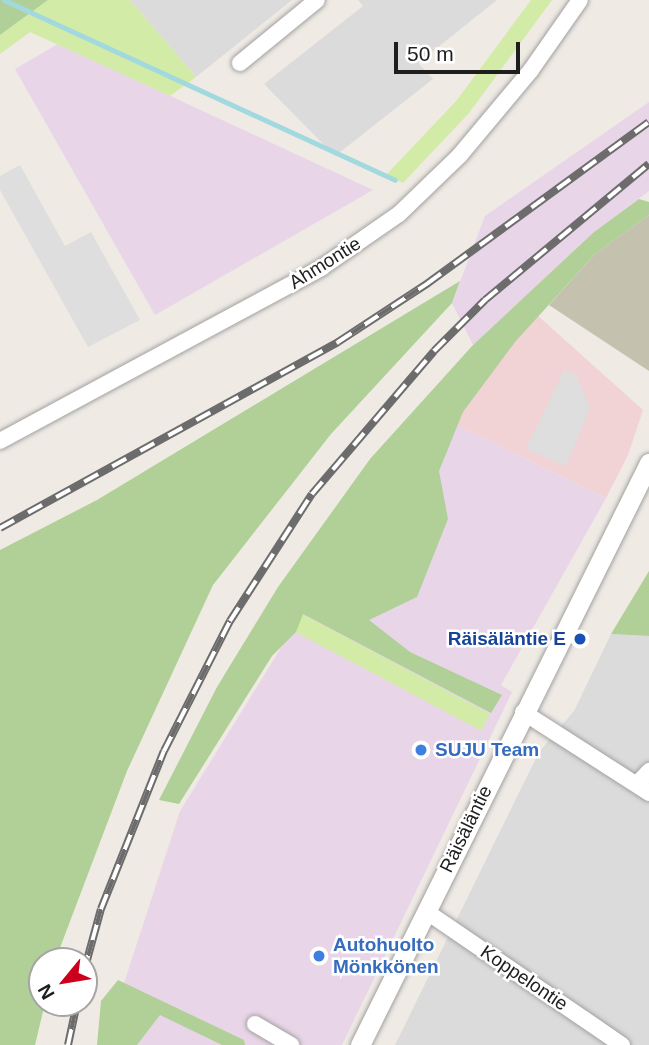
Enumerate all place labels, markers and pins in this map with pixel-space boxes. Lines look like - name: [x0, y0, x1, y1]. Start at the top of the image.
- place label: Räisäläntie E: [448, 628, 566, 650]
- marker: Räisäläntie E: [572, 631, 588, 647]
- place label: SUJU Team: [435, 739, 539, 761]
- marker: SUJU Team: [413, 742, 429, 758]
- place label: Autohuolto Mönkkönen: [333, 934, 439, 978]
- marker: Autohuolto Mönkkönen: [311, 948, 327, 964]

